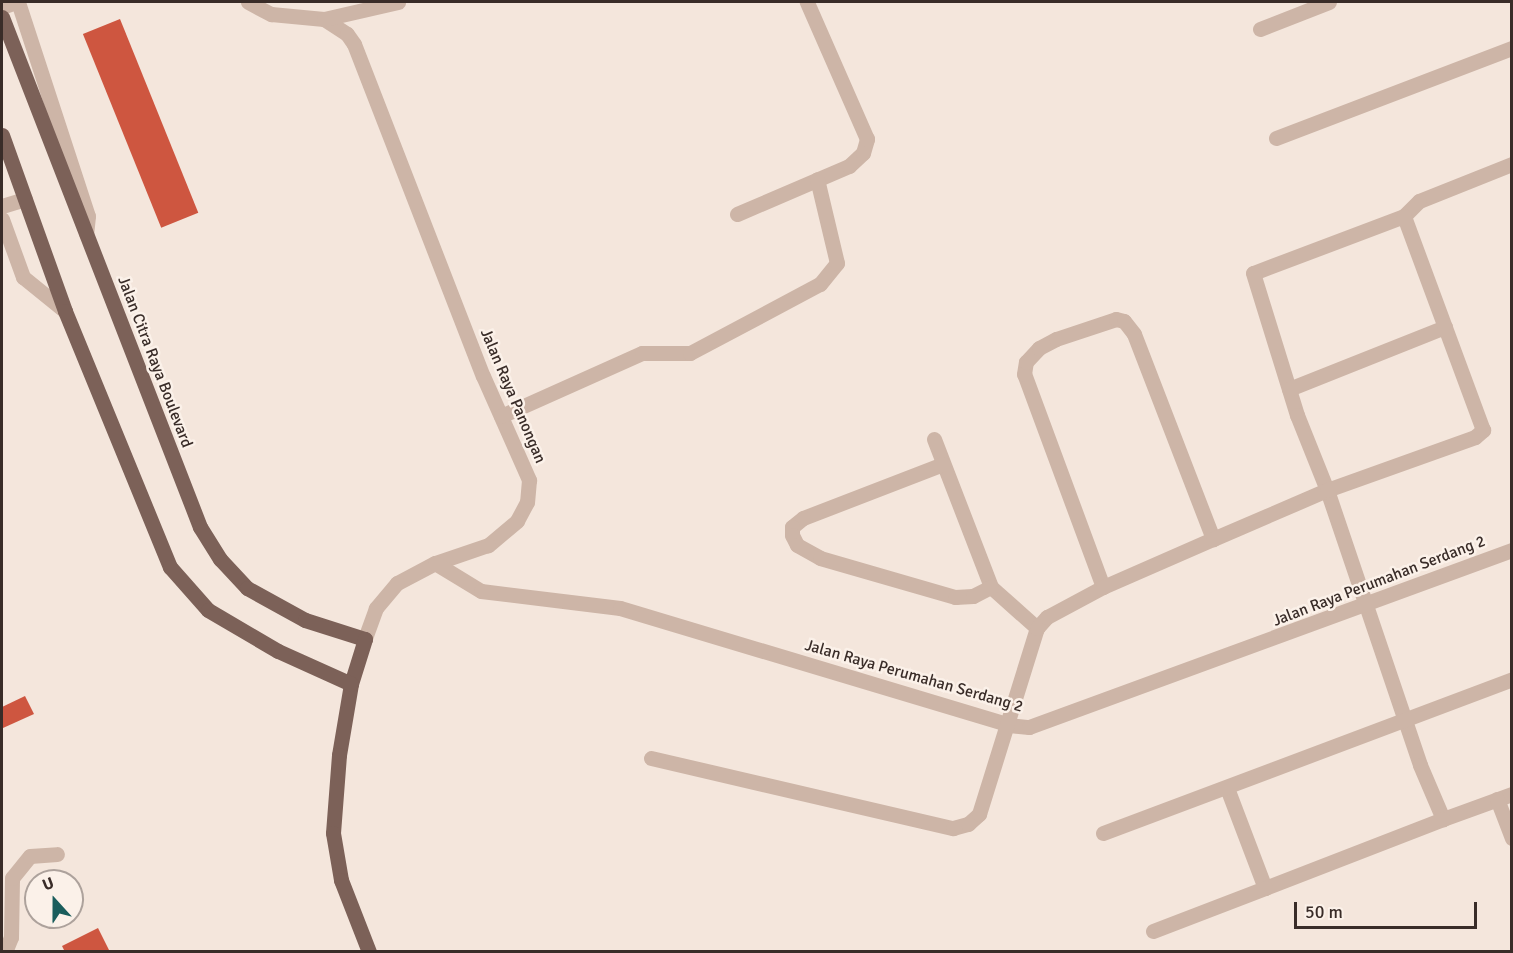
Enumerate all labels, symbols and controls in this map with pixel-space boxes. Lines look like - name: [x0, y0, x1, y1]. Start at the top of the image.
- street label: Jalan Citra Raya Boulevard: [113, 274, 197, 450]
- street label: Jalan Raya Panongan: [476, 326, 550, 466]
- street label: Jalan Raya Perumahan Serdang 2: [1270, 532, 1488, 630]
- street label: Jalan Raya Perumahan Serdang 2: [803, 636, 1025, 716]
- north arrow: [24, 869, 84, 929]
- text: U: [40, 873, 57, 895]
- scale bar: [1297, 890, 1480, 928]
- text: 50 m: [1305, 901, 1343, 923]

